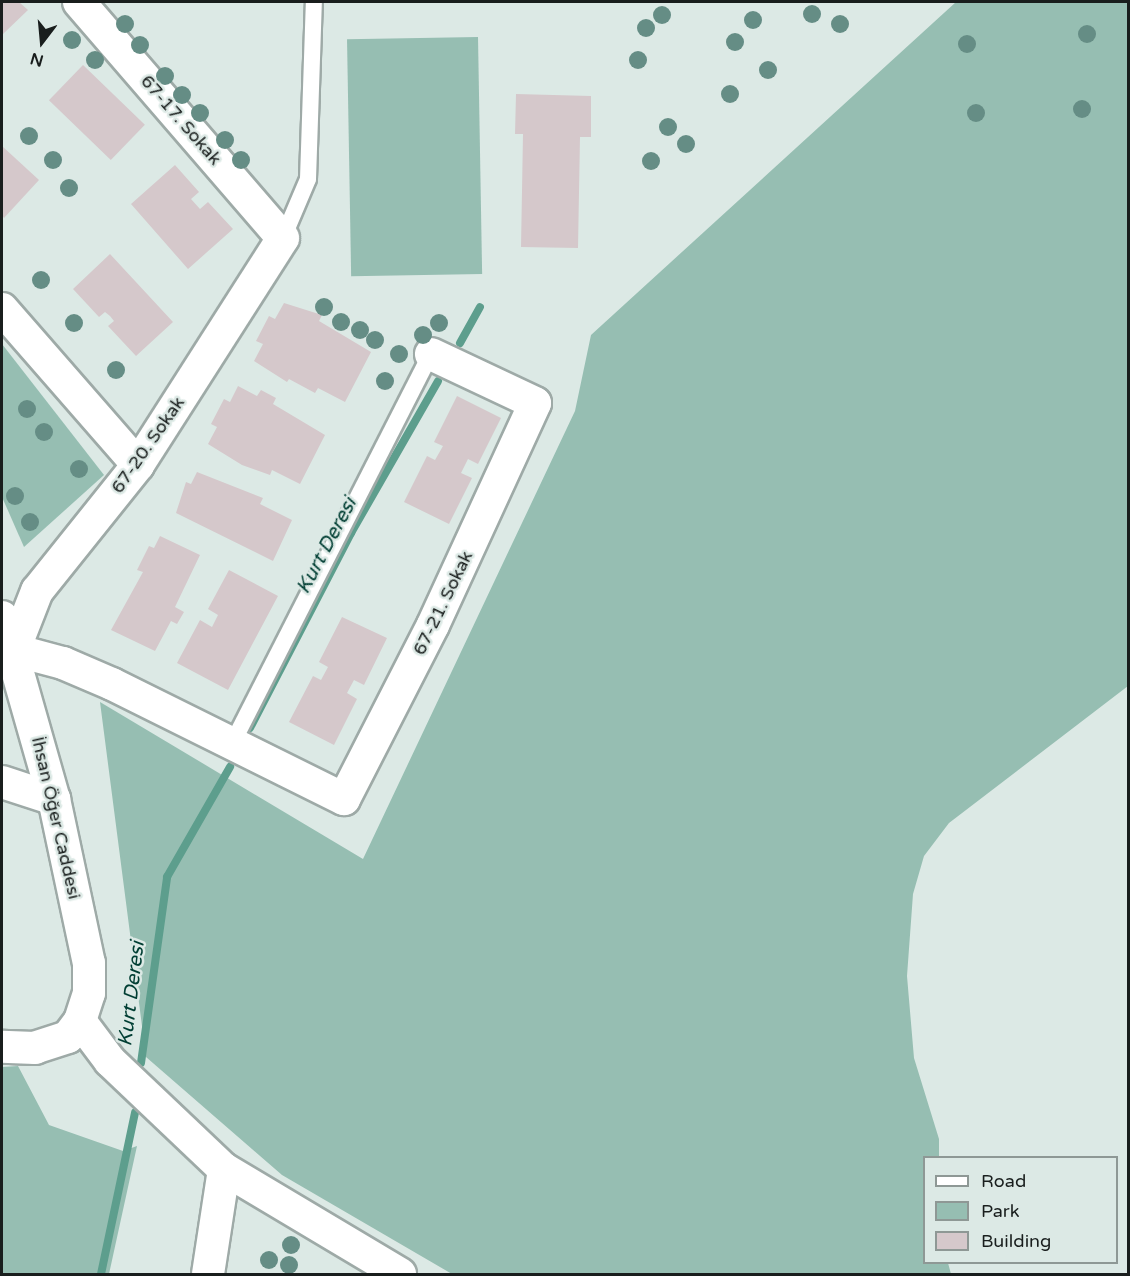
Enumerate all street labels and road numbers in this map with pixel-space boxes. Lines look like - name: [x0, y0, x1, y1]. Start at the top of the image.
- street label: 67-17. Sokak: [136, 71, 226, 169]
- street label: 67-20. Sokak: [107, 392, 189, 498]
- street label: 67-21. Sokak: [408, 547, 478, 659]
- street label: İhsan Öğer Caddesi: [27, 735, 85, 901]

